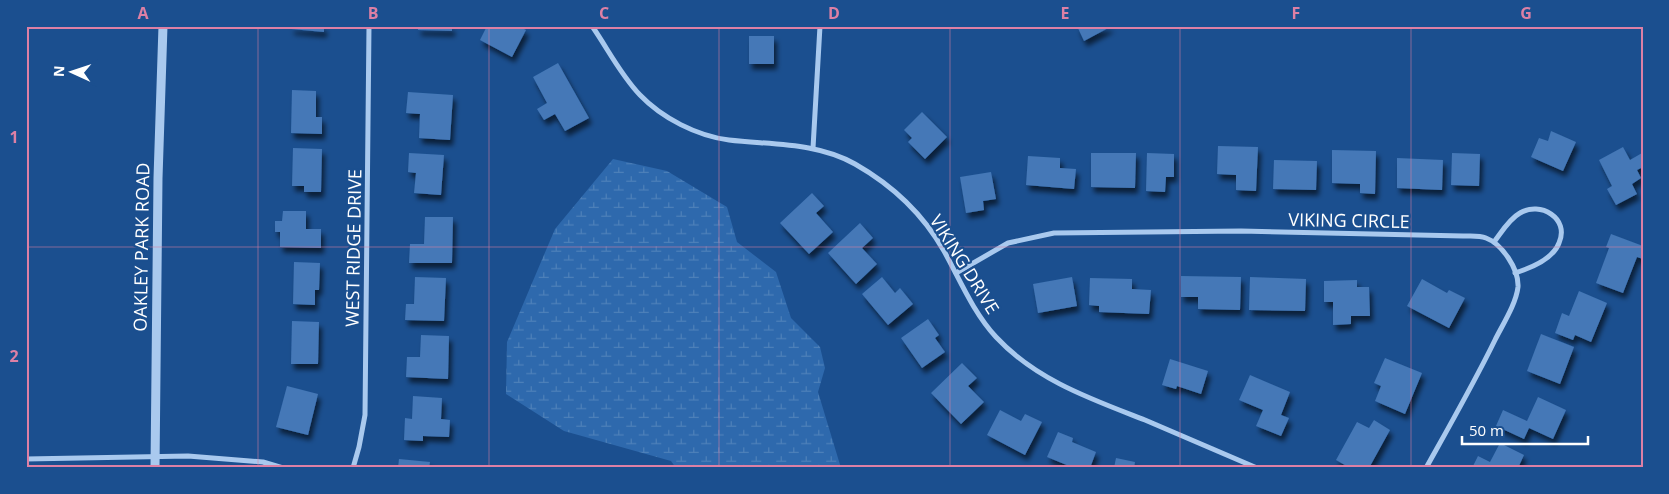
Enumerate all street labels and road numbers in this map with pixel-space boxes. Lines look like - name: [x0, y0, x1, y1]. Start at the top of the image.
- street label: OAKLEY PARK ROAD: [128, 162, 154, 332]
- street label: WEST RIDGE DRIVE: [340, 169, 366, 327]
- street label: VIKING CIRCLE: [1288, 207, 1410, 233]
- street label: VIKING DRIVE: [925, 210, 1005, 318]

